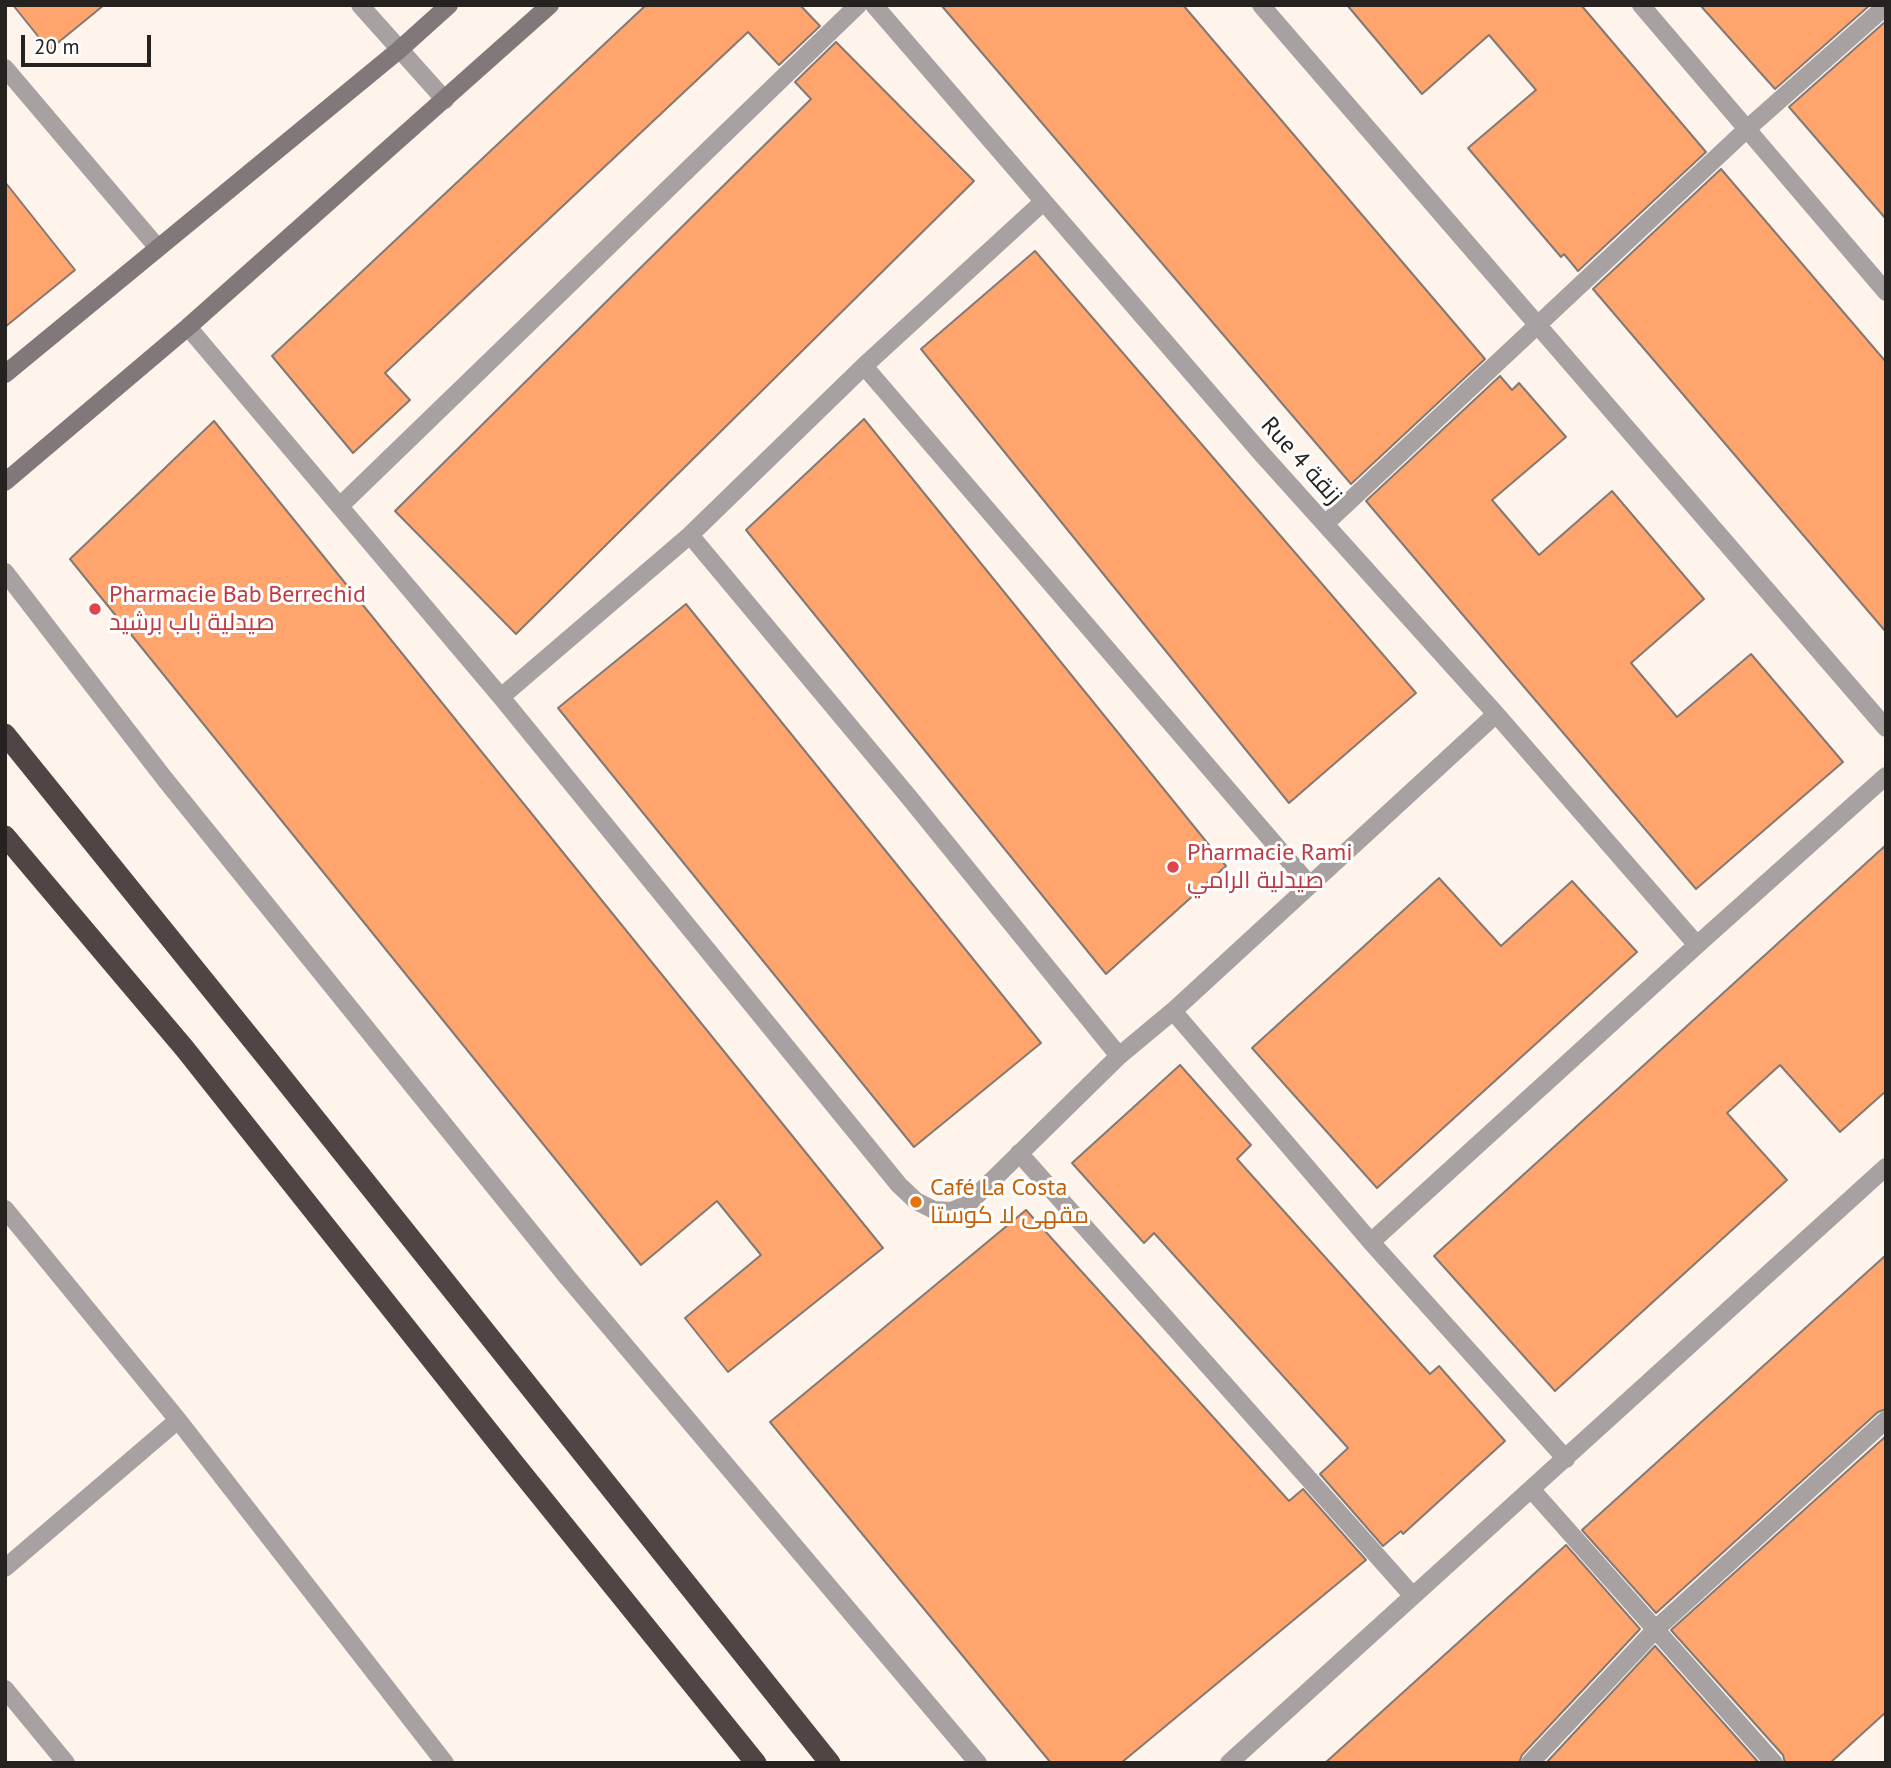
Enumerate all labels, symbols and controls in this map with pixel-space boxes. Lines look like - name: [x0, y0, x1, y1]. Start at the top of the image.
- scale bar: [24, 21, 154, 65]
- text: 20 m: [34, 33, 80, 60]
- street label: Rue 4 زنقة: [1255, 412, 1347, 510]
- place label: Pharmacie Bab Berrechid صيدلية باب برشيد: [109, 581, 366, 637]
- marker: Pharmacie Bab Berrechid صيدلية باب برشيد: [87, 601, 103, 617]
- place label: Pharmacie Rami صيدلية الرامي: [1187, 839, 1353, 895]
- marker: Pharmacie Rami صيدلية الرامي: [1165, 859, 1181, 875]
- place label: Café La Costa مقهى لا كوستا: [930, 1174, 1089, 1230]
- marker: Café La Costa مقهى لا كوستا: [908, 1194, 924, 1210]

